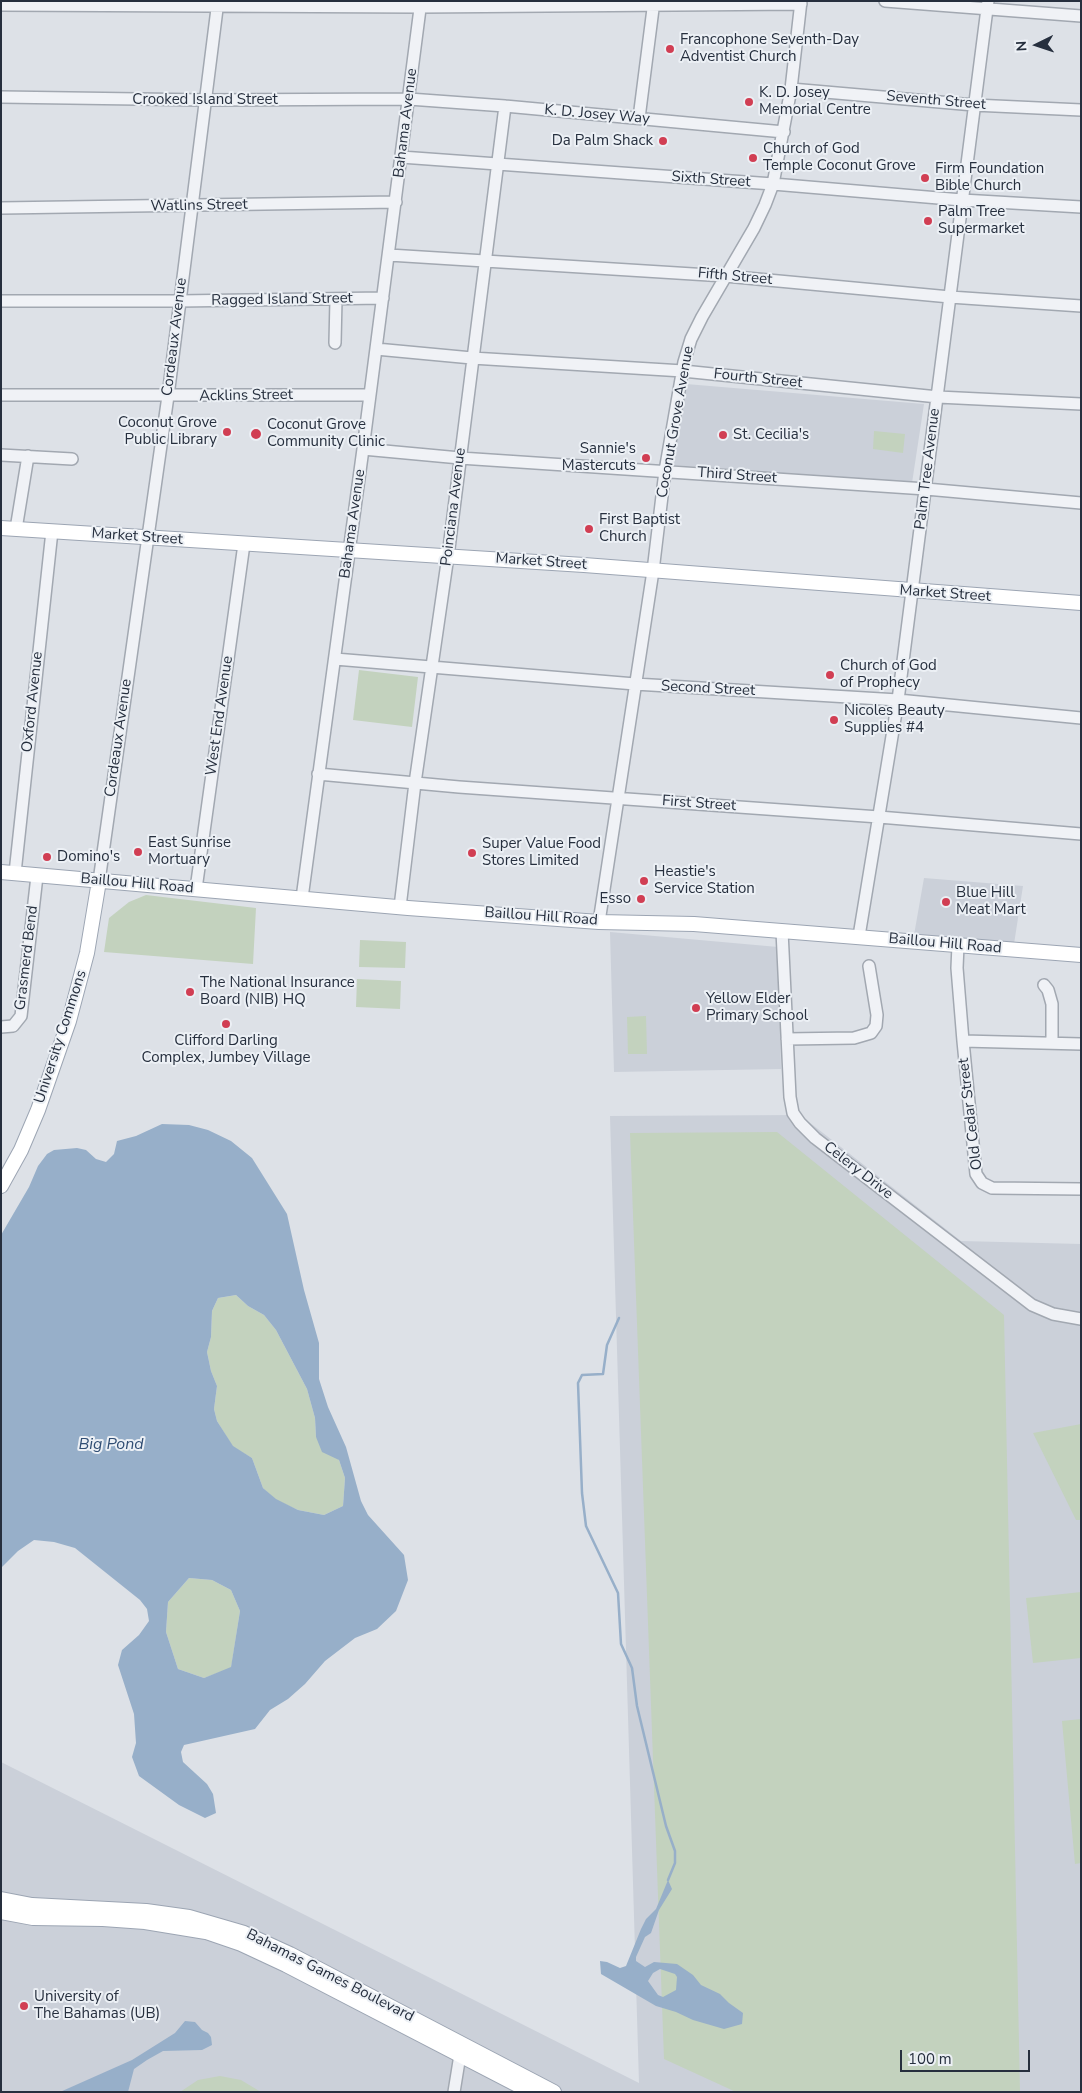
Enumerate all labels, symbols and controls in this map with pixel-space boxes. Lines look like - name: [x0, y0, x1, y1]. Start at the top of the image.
- north arrow: [1012, 20, 1062, 70]
- place label: Francophone Seventh-Day Adventist Church: [680, 31, 859, 66]
- text: N: [1012, 40, 1031, 52]
- marker: Francophone Seventh-Day Adventist Church: [664, 43, 676, 55]
- street label: Bahama Avenue: [390, 67, 422, 179]
- place label: K. D. Josey Memorial Centre: [759, 84, 871, 119]
- street label: Seventh Street: [886, 88, 986, 114]
- street label: Crooked Island Street: [132, 91, 278, 109]
- marker: K. D. Josey Memorial Centre: [743, 96, 755, 108]
- street label: K. D. Josey Way: [544, 101, 650, 129]
- place label: Da Palm Shack: [552, 132, 653, 150]
- marker: Da Palm Shack: [657, 135, 669, 147]
- place label: Church of God Temple Coconut Grove: [763, 140, 916, 175]
- marker: Church of God Temple Coconut Grove: [747, 152, 759, 164]
- place label: Firm Foundation Bible Church: [935, 160, 1044, 195]
- street label: Sixth Street: [671, 168, 751, 192]
- marker: Firm Foundation Bible Church: [919, 172, 931, 184]
- street label: Watlins Street: [150, 196, 248, 216]
- place label: Palm Tree Supermarket: [938, 203, 1024, 238]
- marker: Palm Tree Supermarket: [922, 215, 934, 227]
- street label: Fifth Street: [697, 265, 773, 289]
- street label: Cordeaux Avenue: [159, 277, 191, 397]
- street label: Ragged Island Street: [211, 290, 353, 310]
- street label: Coconut Grove Avenue: [654, 345, 698, 499]
- street label: Fourth Street: [713, 365, 803, 393]
- street label: Acklins Street: [199, 386, 293, 406]
- street label: Palm Tree Avenue: [912, 407, 944, 531]
- place label: Coconut Grove Public Library: [118, 414, 217, 449]
- place label: Coconut Grove Community Clinic: [267, 416, 385, 451]
- marker: Coconut Grove Public Library: [221, 426, 233, 438]
- place label: St. Cecilia's: [733, 426, 809, 444]
- marker: Coconut Grove Community Clinic: [249, 427, 263, 441]
- marker: St. Cecilia's: [717, 429, 729, 441]
- place label: Sannie's Mastercuts: [562, 440, 636, 475]
- street label: Poinciana Avenue: [438, 447, 470, 567]
- marker: Sannie's Mastercuts: [640, 452, 652, 464]
- street label: Third Street: [697, 464, 777, 488]
- street label: Bahama Avenue: [336, 468, 370, 580]
- place label: First Baptist Church: [599, 511, 680, 546]
- marker: First Baptist Church: [583, 523, 595, 535]
- street label: Market Street: [91, 525, 183, 549]
- street label: Market Street: [495, 550, 587, 574]
- street label: Market Street: [899, 582, 991, 606]
- street label: Oxford Avenue: [19, 651, 47, 753]
- street label: West End Avenue: [203, 655, 237, 777]
- place label: Church of God of Prophecy: [840, 657, 937, 692]
- marker: Church of God of Prophecy: [824, 669, 836, 681]
- street label: Cordeaux Avenue: [102, 678, 136, 798]
- street label: Second Street: [660, 678, 756, 700]
- place label: Nicoles Beauty Supplies #4: [844, 702, 945, 737]
- marker: Nicoles Beauty Supplies #4: [828, 714, 840, 726]
- street label: First Street: [661, 792, 737, 816]
- place label: East Sunrise Mortuary: [148, 834, 231, 869]
- place label: Super Value Food Stores Limited: [482, 835, 601, 870]
- marker: East Sunrise Mortuary: [132, 846, 144, 858]
- marker: Super Value Food Stores Limited: [466, 847, 478, 859]
- place label: Domino's: [57, 848, 120, 866]
- marker: Domino's: [41, 851, 53, 863]
- place label: Heastie's Service Station: [654, 863, 755, 898]
- street label: Baillou Hill Road: [80, 870, 194, 898]
- marker: Heastie's Service Station: [638, 875, 650, 887]
- place label: Blue Hill Meat Mart: [956, 884, 1026, 919]
- place label: Esso: [600, 890, 631, 908]
- marker: Esso: [635, 893, 647, 905]
- marker: Blue Hill Meat Mart: [940, 896, 952, 908]
- street label: Baillou Hill Road: [484, 904, 598, 930]
- street label: Grasmerd Bend: [12, 905, 42, 1011]
- street label: Baillou Hill Road: [888, 930, 1002, 958]
- street label: University Commons: [31, 968, 91, 1106]
- place label: The National Insurance Board (NIB) HQ: [200, 974, 355, 1009]
- marker: The National Insurance Board (NIB) HQ: [184, 986, 196, 998]
- place label: Yellow Elder Primary School: [706, 990, 808, 1025]
- marker: Yellow Elder Primary School: [690, 1002, 702, 1014]
- marker: Clifford Darling Complex, Jumbey Village: [220, 1018, 232, 1030]
- place label: Clifford Darling Complex, Jumbey Village: [142, 1032, 310, 1067]
- street label: Old Cedar Street: [955, 1057, 987, 1171]
- street label: Celery Drive: [820, 1138, 896, 1204]
- water label: Big Pond: [78, 1435, 144, 1455]
- street label: Bahamas Games Boulevard: [243, 1926, 417, 2026]
- place label: University of The Bahamas (UB): [34, 1988, 160, 2023]
- marker: University of The Bahamas (UB): [18, 2000, 30, 2012]
- scale bar: [902, 2040, 1032, 2072]
- text: 100 m: [908, 2049, 952, 2069]

